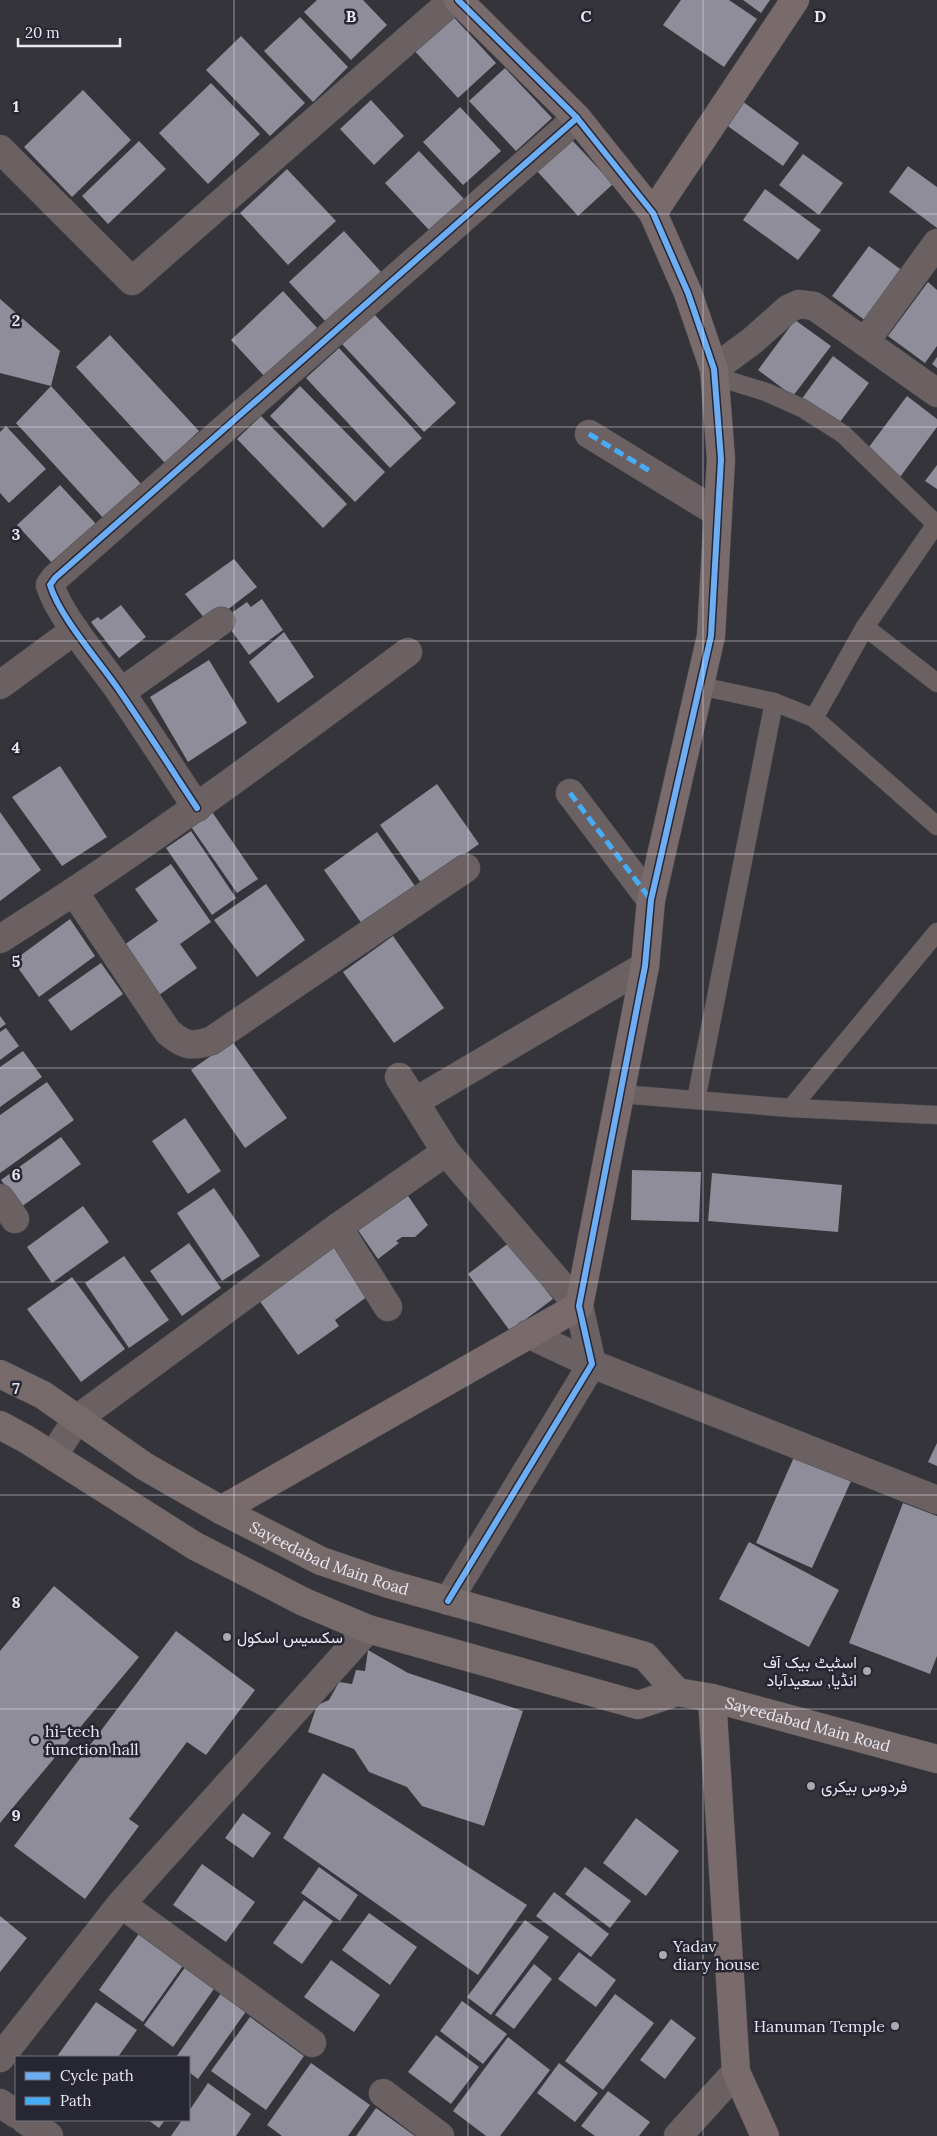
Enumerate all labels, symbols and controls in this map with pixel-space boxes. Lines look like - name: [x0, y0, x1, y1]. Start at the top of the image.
- text: B: [346, 6, 357, 26]
- text: C: [580, 6, 592, 26]
- text: D: [814, 6, 826, 26]
- scale bar: [18, 15, 120, 47]
- text: 20 m: [25, 23, 60, 42]
- text: 1: [13, 96, 19, 116]
- text: 2: [12, 310, 20, 330]
- text: 3: [12, 524, 21, 544]
- text: 4: [12, 737, 21, 757]
- text: 5: [12, 951, 21, 971]
- text: 6: [11, 1164, 21, 1184]
- text: 7: [12, 1378, 20, 1398]
- street label: Sayeedabad Main Road: [247, 1516, 412, 1599]
- text: 8: [11, 1592, 21, 1612]
- place label: سکسیس اسکول: [237, 1627, 343, 1648]
- marker: سکسیس اسکول: [221, 1631, 233, 1643]
- place label: اسٹیٹ بیک آف انڈیا, سعیدآباد: [763, 1652, 857, 1690]
- marker: اسٹیٹ بیک آف انڈیا, سعیدآباد: [861, 1665, 873, 1677]
- street label: Sayeedabad Main Road: [723, 1692, 893, 1756]
- place label: hi-tech function hall: [45, 1721, 139, 1759]
- marker: hi-tech function hall: [29, 1734, 41, 1746]
- place label: فردوس بیکری: [821, 1776, 907, 1797]
- marker: فردوس بیکری: [805, 1780, 817, 1792]
- text: 9: [11, 1805, 21, 1825]
- place label: Yadav diary house: [672, 1936, 760, 1974]
- marker: Yadav diary house: [657, 1949, 669, 1961]
- place label: Hanuman Temple: [754, 2016, 885, 2036]
- marker: Hanuman Temple: [889, 2020, 901, 2032]
- legend: [15, 2056, 190, 2121]
- text: Cycle path: [60, 2066, 134, 2085]
- text: Path: [60, 2091, 91, 2110]

